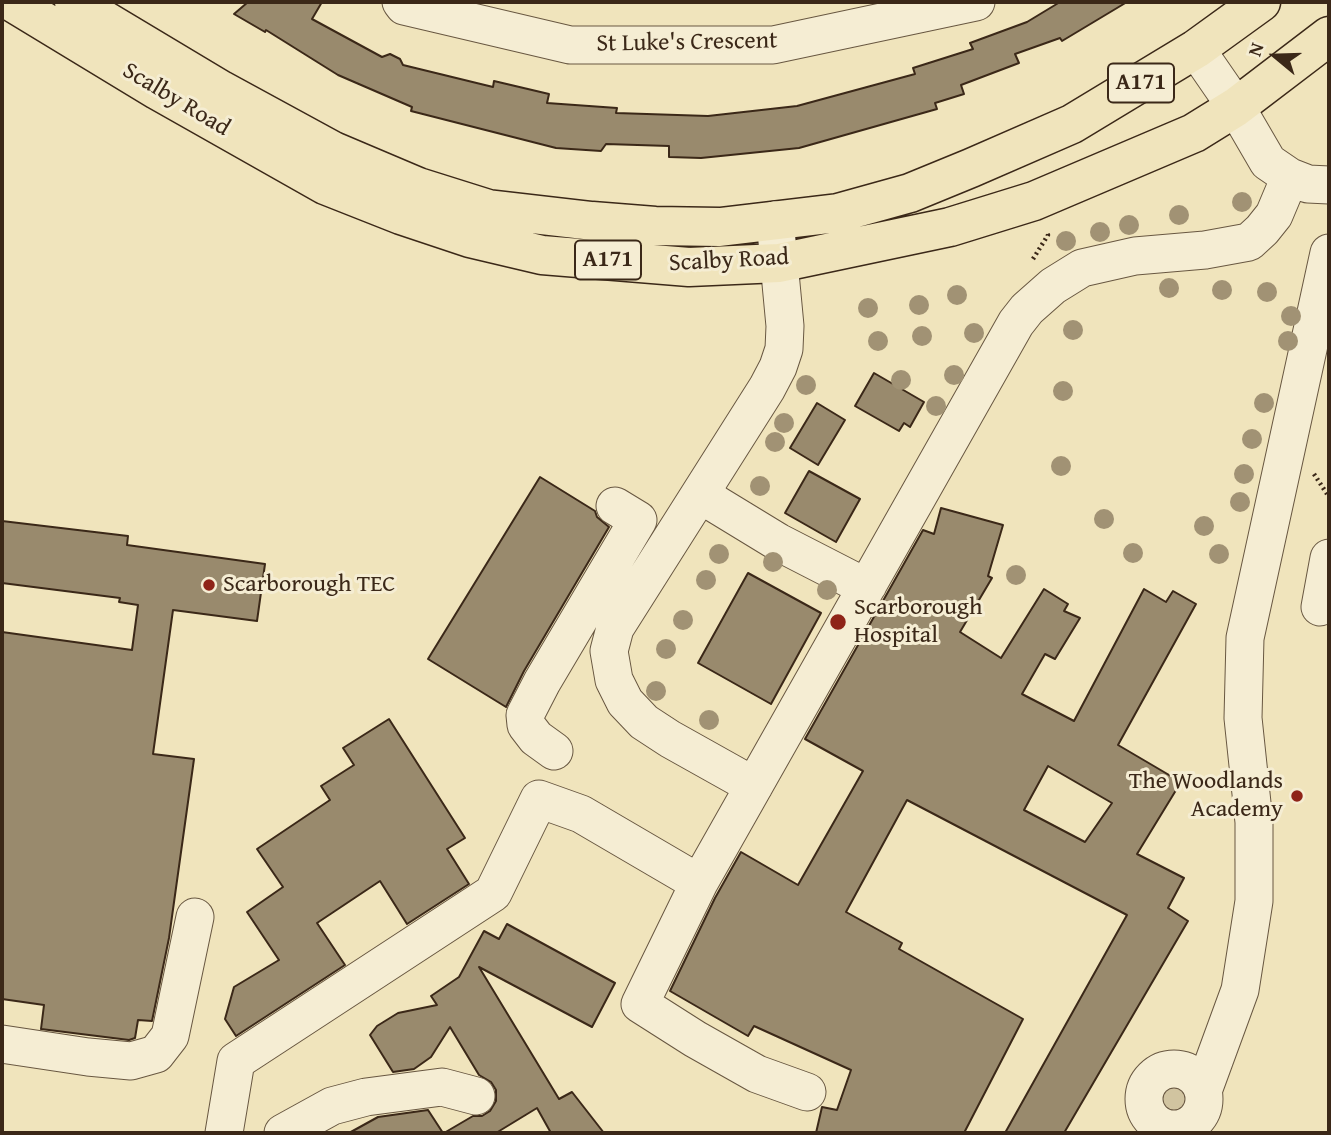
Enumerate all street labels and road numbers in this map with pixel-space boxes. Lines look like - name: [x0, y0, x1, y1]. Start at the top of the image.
- street label: St Luke's Crescent: [596, 27, 778, 59]
- street label: Scalby Road: [117, 57, 235, 143]
- road number: A171: [1108, 64, 1174, 102]
- road number: A171: [575, 241, 641, 280]
- street label: Scalby Road: [668, 243, 790, 279]

